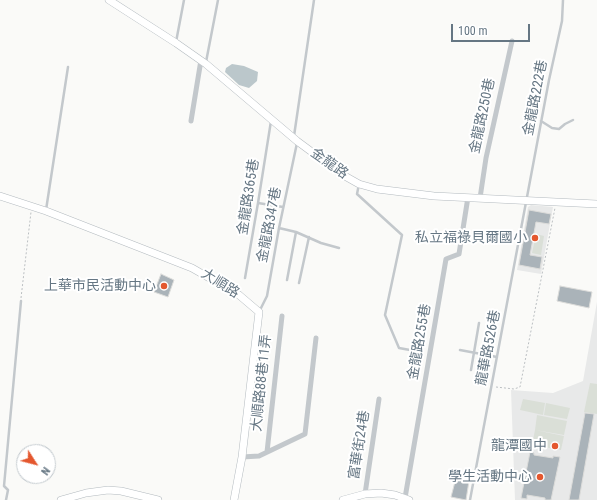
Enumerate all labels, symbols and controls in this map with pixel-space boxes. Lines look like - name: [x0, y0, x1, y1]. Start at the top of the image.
- scale bar: [453, 16, 532, 42]
- text: 100 m: [458, 24, 488, 38]
- street label: 金龍路222巷: [520, 59, 552, 137]
- street label: 金龍路250巷: [467, 77, 499, 155]
- street label: 金龍路: [307, 145, 351, 183]
- street label: 金龍路365巷: [235, 158, 263, 236]
- street label: 金龍路347巷: [254, 186, 286, 264]
- place label: 私立福祿貝爾國小: [415, 230, 527, 246]
- marker: 私立福祿貝爾國小: [530, 233, 540, 243]
- street label: 大順路: [198, 266, 242, 302]
- place label: 上華市民活動中心: [44, 278, 156, 294]
- marker: 上華市民活動中心: [159, 281, 169, 291]
- street label: 金龍路255巷: [405, 303, 435, 381]
- street label: 龍華路526巷: [473, 309, 505, 387]
- street label: 大順路88巷11弄: [249, 334, 275, 432]
- street label: 富華街24巷: [346, 409, 374, 481]
- place label: 龍潭國中: [491, 438, 547, 454]
- marker: 龍潭國中: [550, 441, 560, 451]
- north arrow: [16, 444, 56, 484]
- text: N: [38, 464, 53, 477]
- place label: 學生活動中心: [448, 469, 532, 485]
- marker: 學生活動中心: [535, 472, 545, 482]

